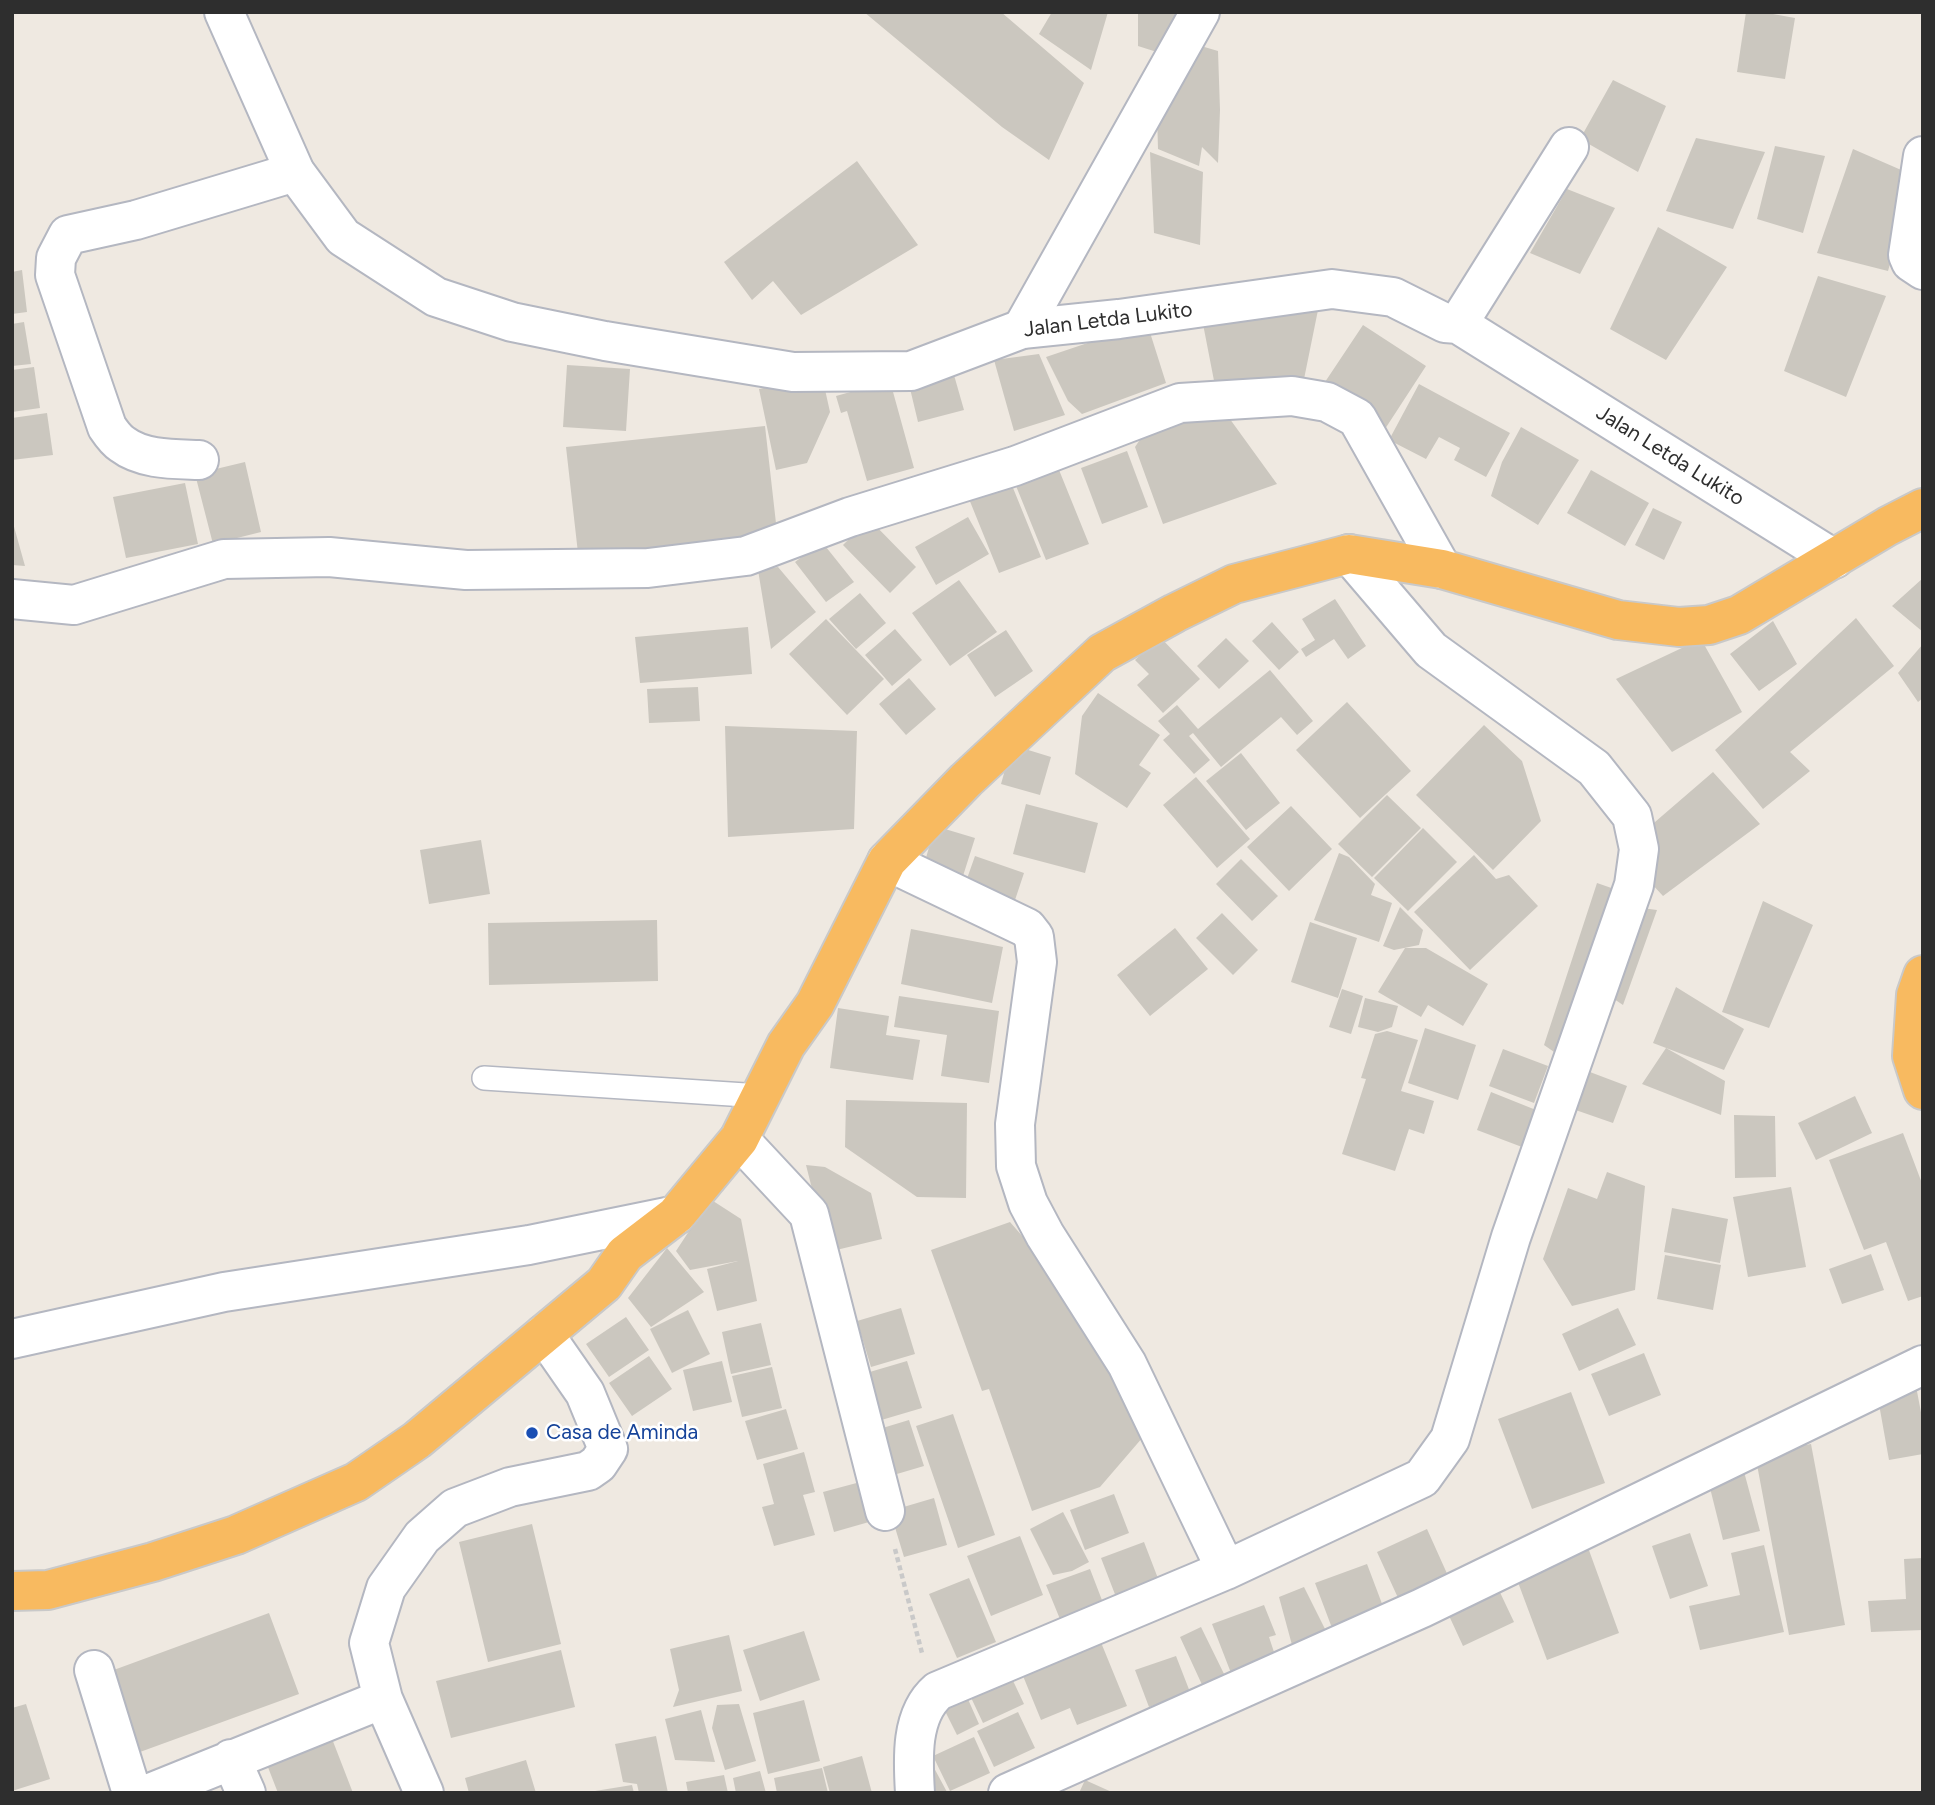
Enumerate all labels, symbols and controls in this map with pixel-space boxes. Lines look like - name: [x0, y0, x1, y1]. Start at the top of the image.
- street label: Jalan Letda Lukito: [1022, 297, 1194, 343]
- street label: Jalan Letda Lukito: [1591, 400, 1749, 512]
- place label: Casa de Aminda: [546, 1420, 698, 1446]
- marker: Casa de Aminda: [524, 1425, 540, 1441]

